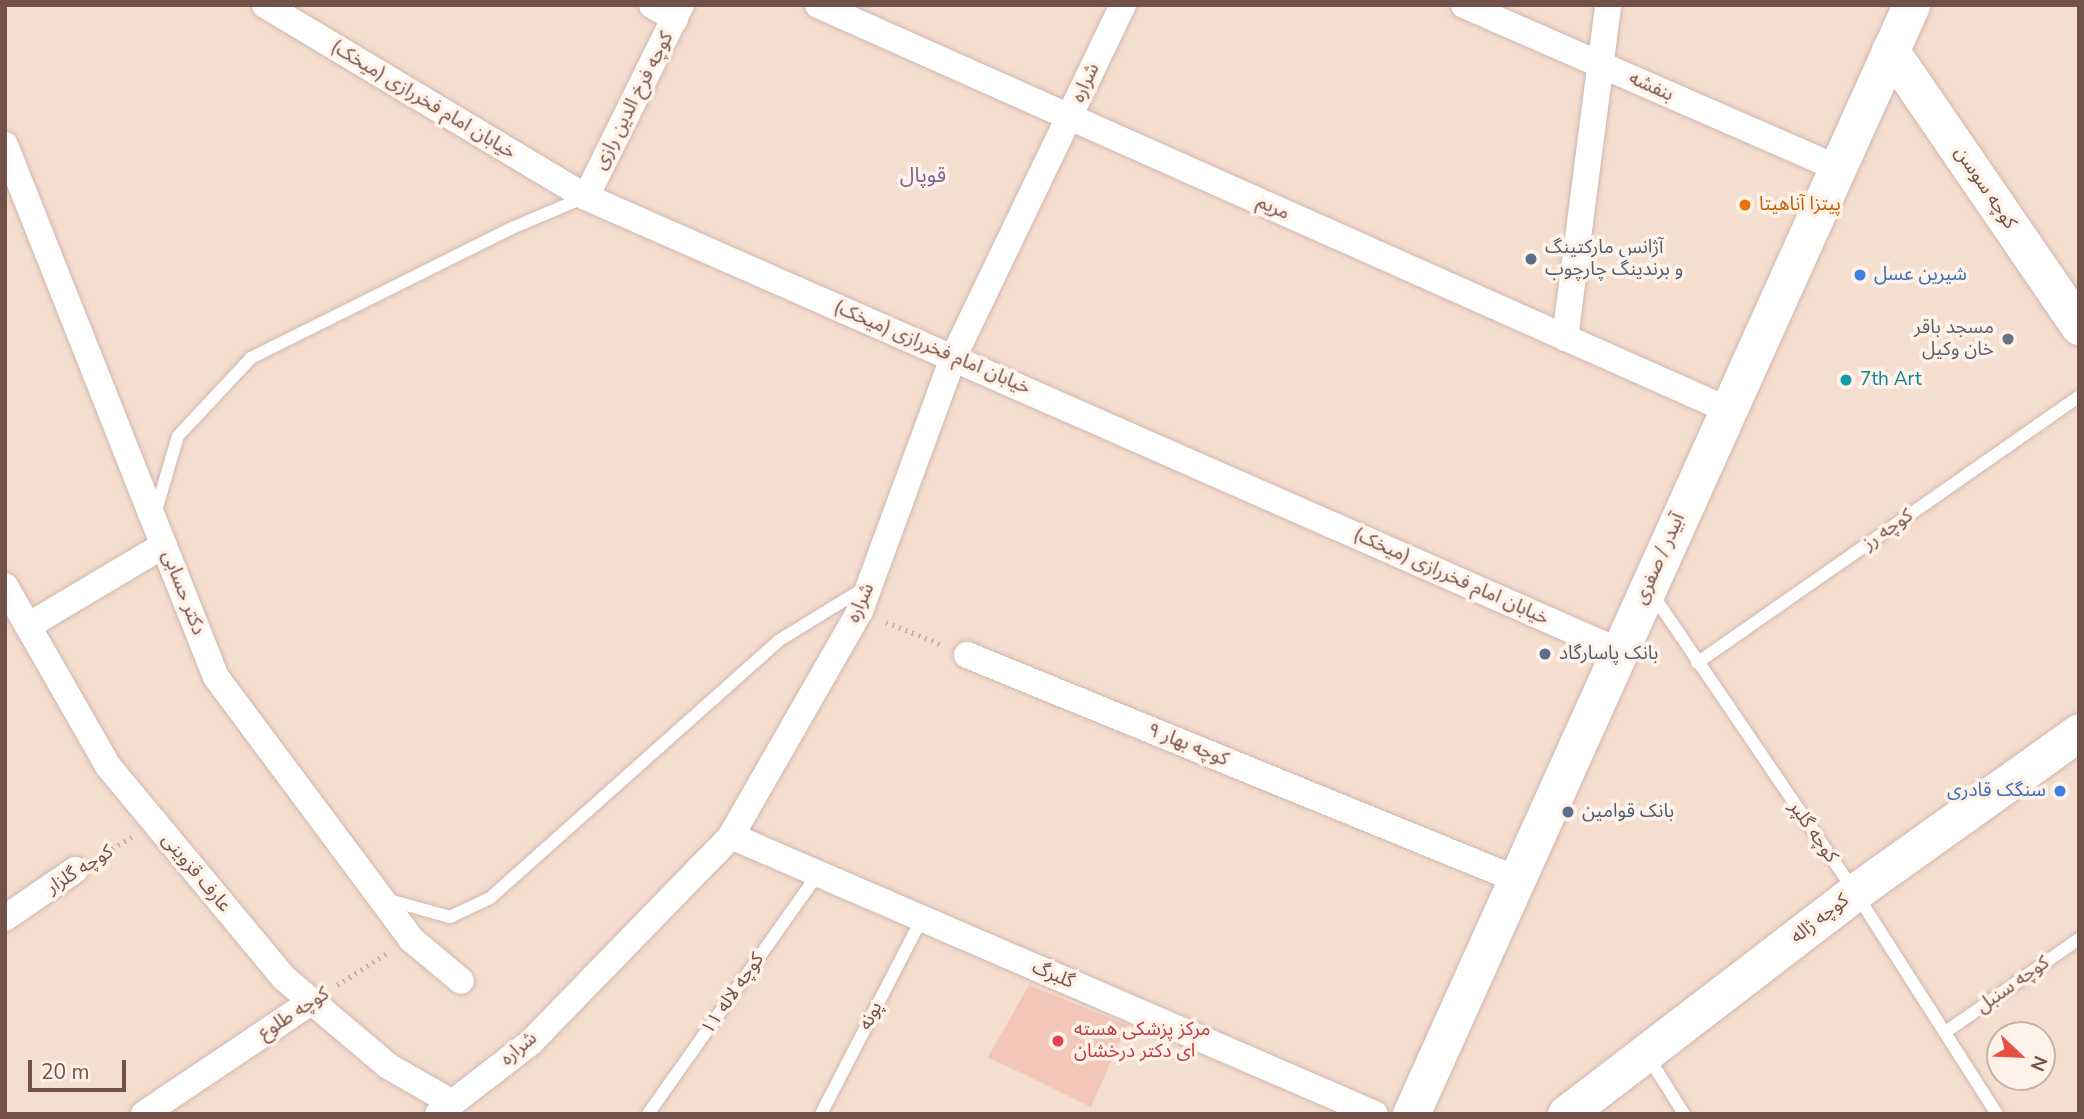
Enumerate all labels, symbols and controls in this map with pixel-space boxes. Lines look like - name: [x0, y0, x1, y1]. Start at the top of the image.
- street label: کوچه فرخ الدین رازی: [589, 28, 679, 174]
- street label: خیابان امام فخررازی (میخک): [326, 36, 520, 164]
- street label: شراره: [1067, 60, 1105, 106]
- street label: بنفشه: [1625, 67, 1677, 107]
- street label: کوچه سوسن: [1949, 142, 2021, 234]
- district label: قوپال: [900, 162, 946, 188]
- street label: مریم: [1253, 191, 1293, 225]
- place label: پیتزا آناهیتا: [1759, 194, 1841, 216]
- marker: پیتزا آناهیتا: [1737, 197, 1753, 213]
- place label: آژانس مارکتینگ و برندینگ چارچوب: [1545, 237, 1683, 281]
- marker: آژانس مارکتینگ و برندینگ چارچوب: [1523, 251, 1539, 267]
- place label: شیرین عسل: [1874, 264, 1967, 286]
- marker: شیرین عسل: [1852, 267, 1868, 283]
- street label: خیابان امام فخررازی (میخک): [830, 296, 1034, 400]
- place label: مسجد باقر خان وکیل: [1914, 317, 1994, 361]
- marker: مسجد باقر خان وکیل: [2000, 331, 2016, 347]
- place label: 7th Art: [1860, 369, 1922, 391]
- marker: 7th Art: [1838, 372, 1854, 388]
- street label: کوچه رز: [1859, 505, 1917, 555]
- street label: آبیدر / صفری: [1630, 510, 1690, 608]
- street label: خیابان امام فخررازی (میخک): [1350, 524, 1552, 630]
- street label: دکتر حسابی: [157, 548, 209, 638]
- street label: شراره: [842, 580, 880, 626]
- place label: بانک پاسارگاد: [1559, 643, 1658, 665]
- marker: بانک پاسارگاد: [1537, 646, 1553, 662]
- street label: کوچه بهار ۹: [1144, 718, 1232, 772]
- place label: سنگک قادری: [1947, 780, 2046, 802]
- marker: سنگک قادری: [2052, 783, 2068, 799]
- street label: کوچه گلپر: [1784, 797, 1842, 867]
- place label: بانک قوامین: [1582, 801, 1674, 823]
- marker: بانک قوامین: [1560, 804, 1576, 820]
- street label: عارف قزوینی: [156, 829, 236, 917]
- street label: کوچه گلزار: [43, 841, 117, 899]
- street label: کوچه ژاله: [1786, 889, 1854, 949]
- street label: کوچه لاله ۱۱: [697, 949, 769, 1039]
- street label: کوچه سنبل: [1972, 952, 2054, 1018]
- street label: گلبرگ: [1029, 956, 1077, 994]
- street label: کوچه طلوع: [255, 983, 333, 1045]
- street label: پونه: [854, 998, 888, 1034]
- place label: مرکز پزشکی هسته ای دکتر درخشان: [1074, 1019, 1210, 1063]
- north arrow: [1986, 1021, 2056, 1091]
- street label: شراره: [496, 1027, 542, 1071]
- marker: مرکز پزشکی هسته ای دکتر درخشان: [1048, 1031, 1068, 1051]
- scale bar: [32, 1046, 130, 1090]
- text: N: [2024, 1052, 2053, 1075]
- text: 20 m: [41, 1058, 90, 1086]

